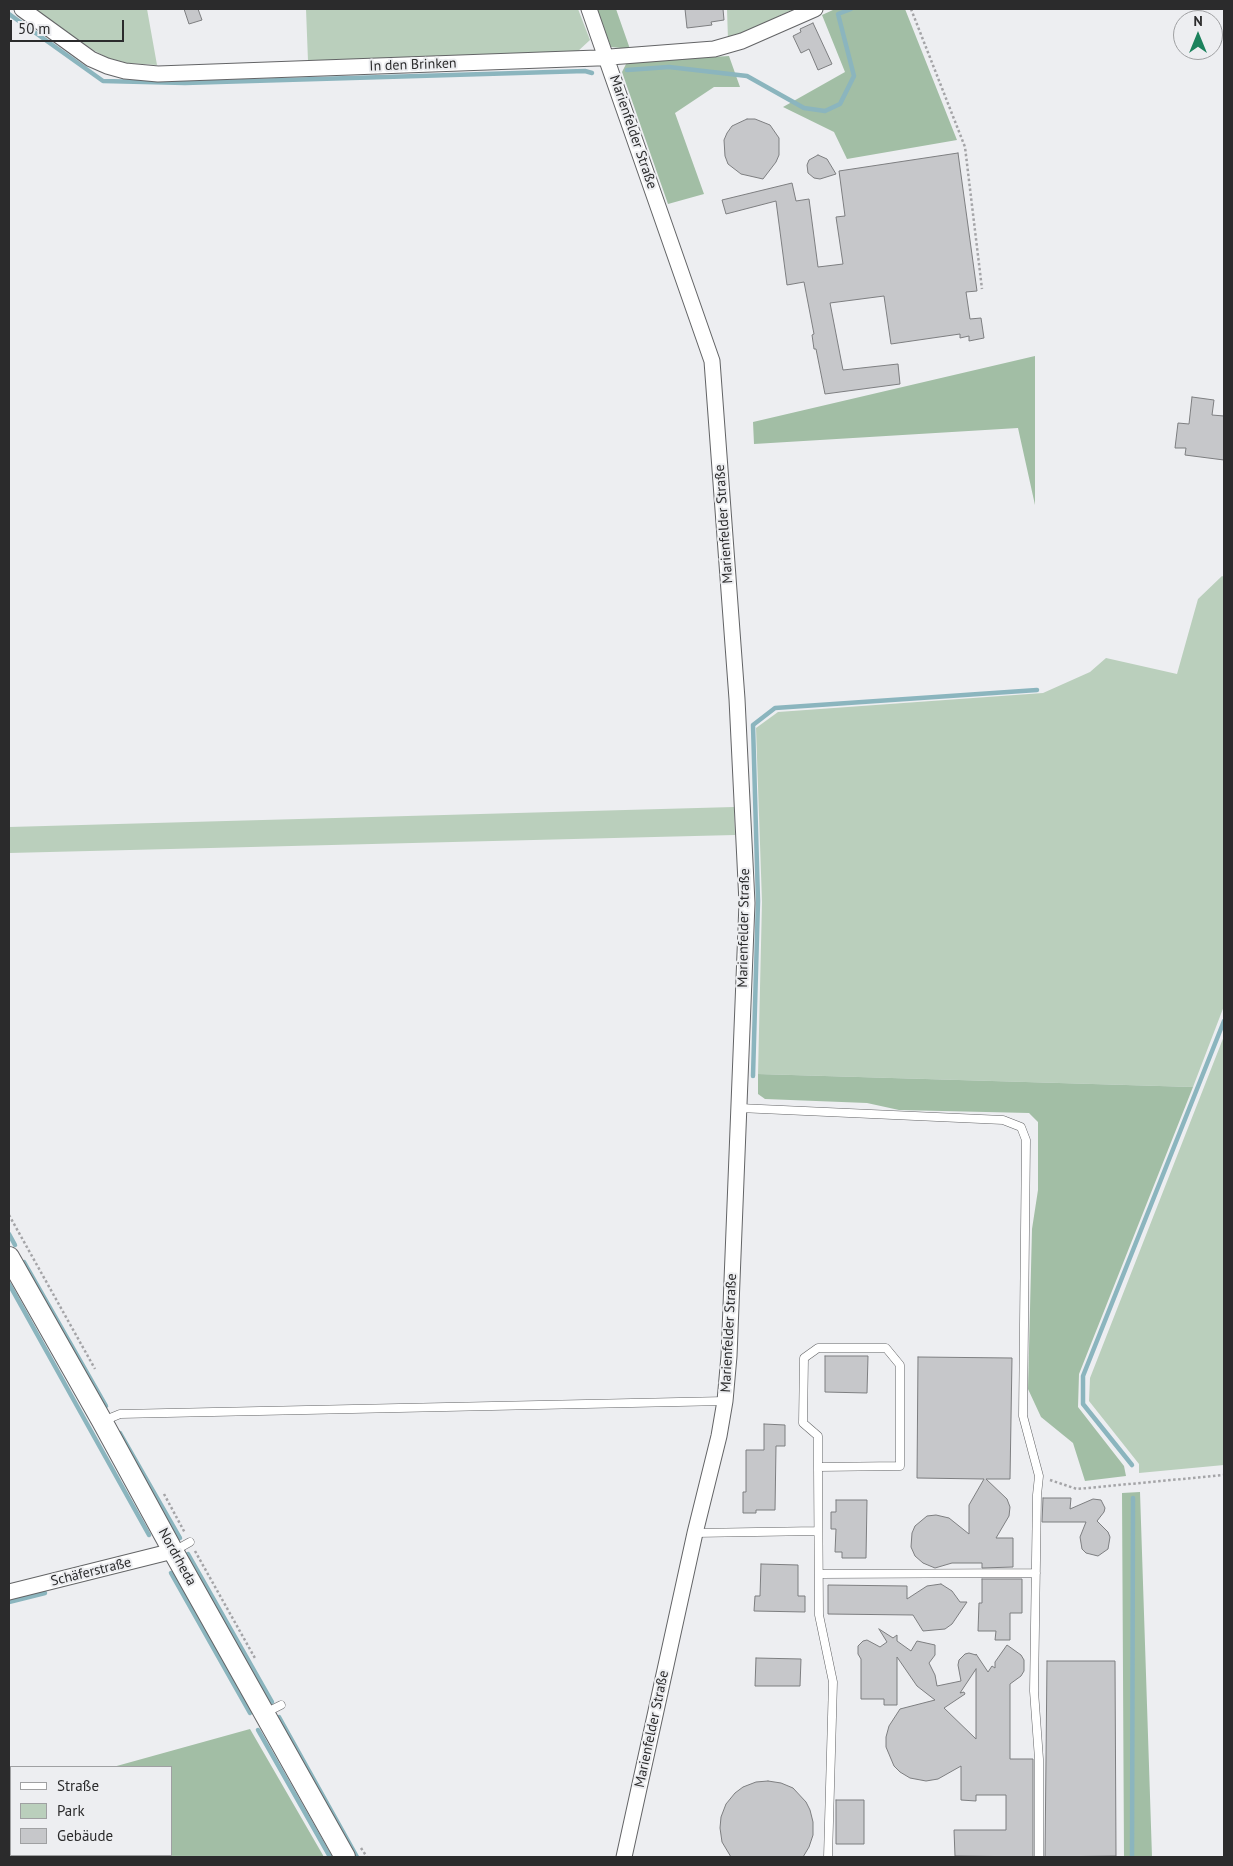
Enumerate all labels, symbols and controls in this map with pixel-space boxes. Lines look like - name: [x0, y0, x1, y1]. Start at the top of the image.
- scale bar: [12, 10, 126, 42]
- north arrow: [1173, 10, 1223, 60]
- text: N: [1193, 12, 1203, 30]
- text: 50 m: [18, 19, 51, 38]
- street label: In den Brinken: [369, 55, 457, 75]
- street label: Marienfelder Straße: [606, 73, 660, 191]
- street label: Marienfelder Straße: [711, 464, 737, 584]
- street label: Marienfelder Straße: [735, 868, 753, 988]
- street label: Marienfelder Straße: [717, 1273, 741, 1393]
- street label: Nordrheda: [154, 1525, 200, 1589]
- street label: Schäferstraße: [49, 1554, 133, 1590]
- street label: Marienfelder Straße: [631, 1669, 673, 1789]
- legend: [10, 1766, 172, 1856]
- text: Straße: [57, 1776, 99, 1795]
- text: Park: [57, 1801, 85, 1820]
- text: Gebäude: [57, 1826, 113, 1845]

